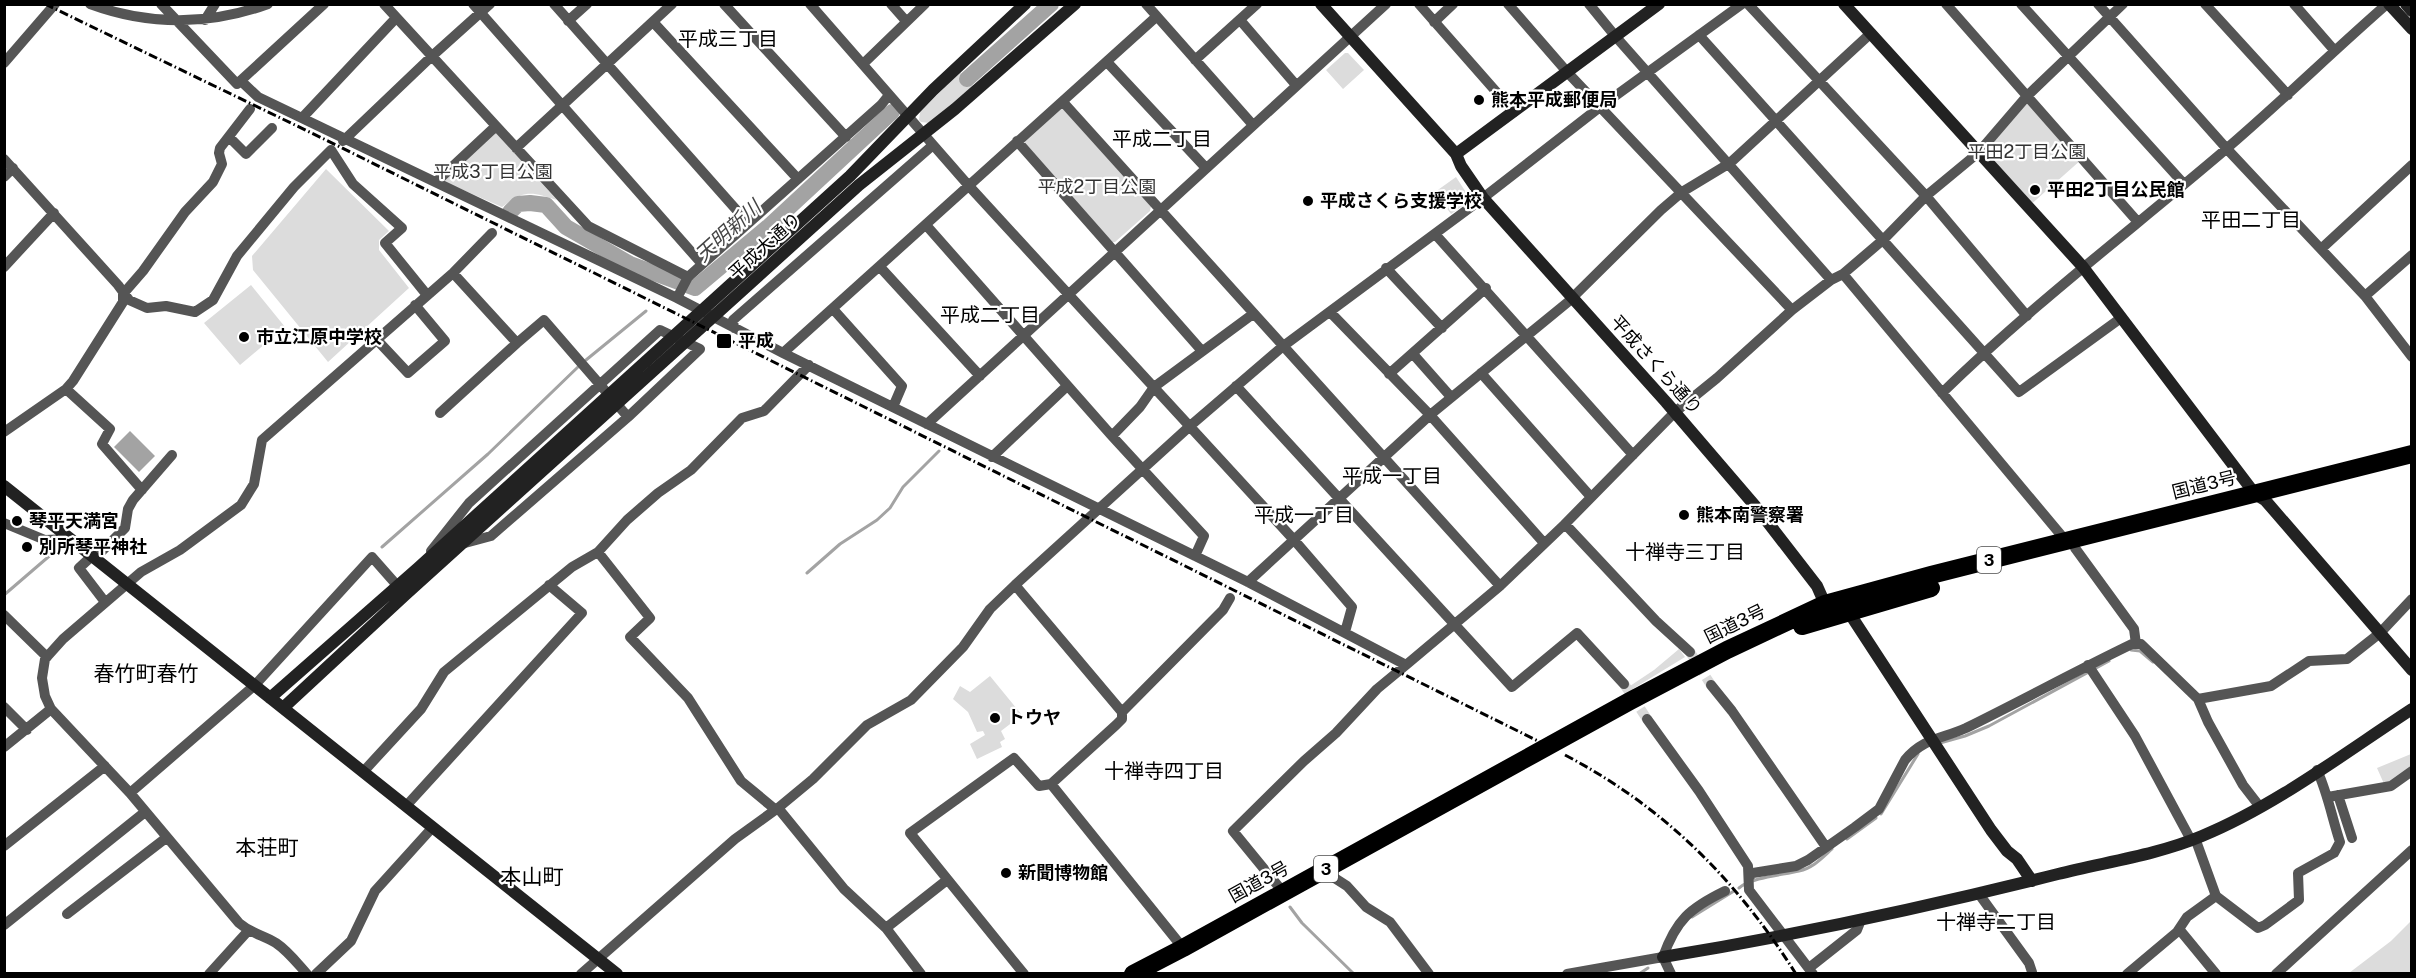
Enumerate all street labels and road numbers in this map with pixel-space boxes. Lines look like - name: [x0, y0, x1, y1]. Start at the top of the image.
- street label: 平成大通り: [724, 208, 805, 284]
- street label: 平成さくら通り: [1606, 311, 1706, 419]
- street label: 国道3号: [2170, 466, 2238, 503]
- road number: 3: [1977, 547, 2001, 573]
- street label: 国道3号: [1701, 600, 1769, 647]
- road number: 3: [1314, 856, 1338, 882]
- street label: 国道3号: [1225, 857, 1292, 907]

